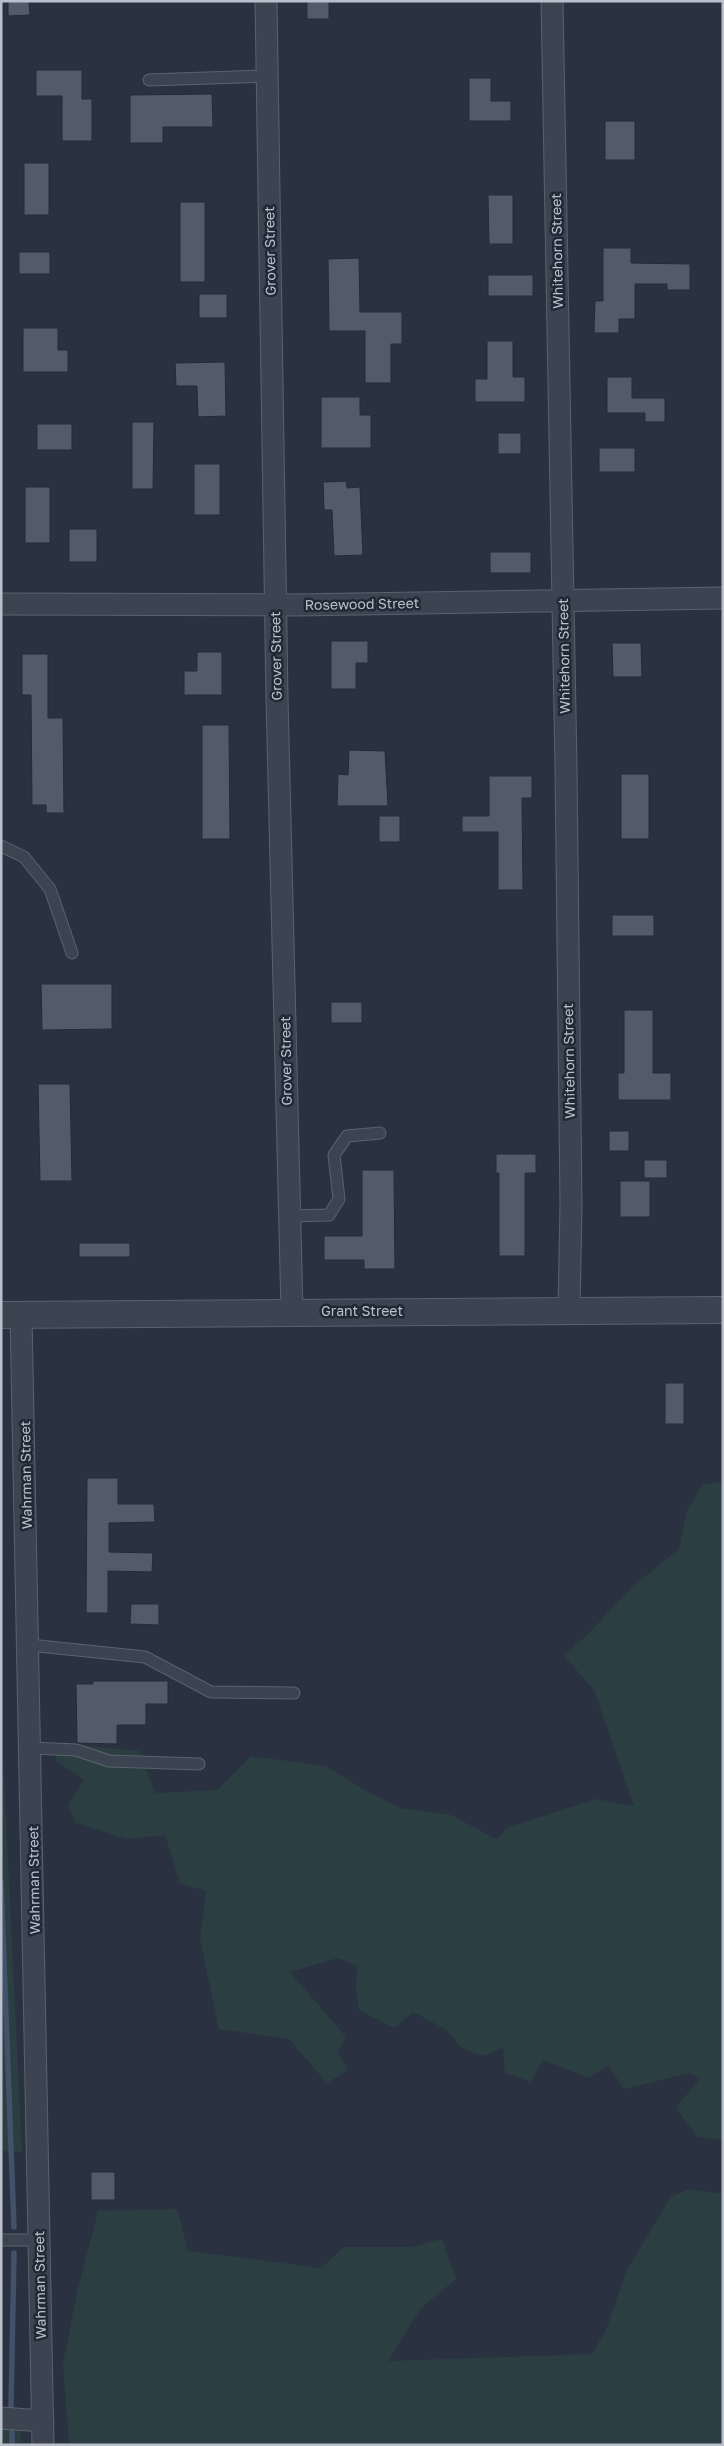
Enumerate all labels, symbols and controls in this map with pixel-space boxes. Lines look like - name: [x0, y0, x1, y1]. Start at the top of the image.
- street label: Whitehorn Street: [547, 193, 566, 309]
- street label: Grover Street: [260, 206, 279, 296]
- street label: Rosewood Street: [304, 594, 419, 613]
- street label: Whitehorn Street: [554, 598, 573, 714]
- street label: Grover Street: [266, 611, 285, 701]
- street label: Whitehorn Street: [559, 1003, 578, 1119]
- street label: Grover Street: [276, 1016, 295, 1106]
- street label: Grant Street: [321, 1302, 403, 1319]
- street label: Wahrman Street: [16, 1421, 35, 1530]
- street label: Wahrman Street: [24, 1826, 43, 1935]
- street label: Wahrman Street: [30, 2231, 49, 2340]

